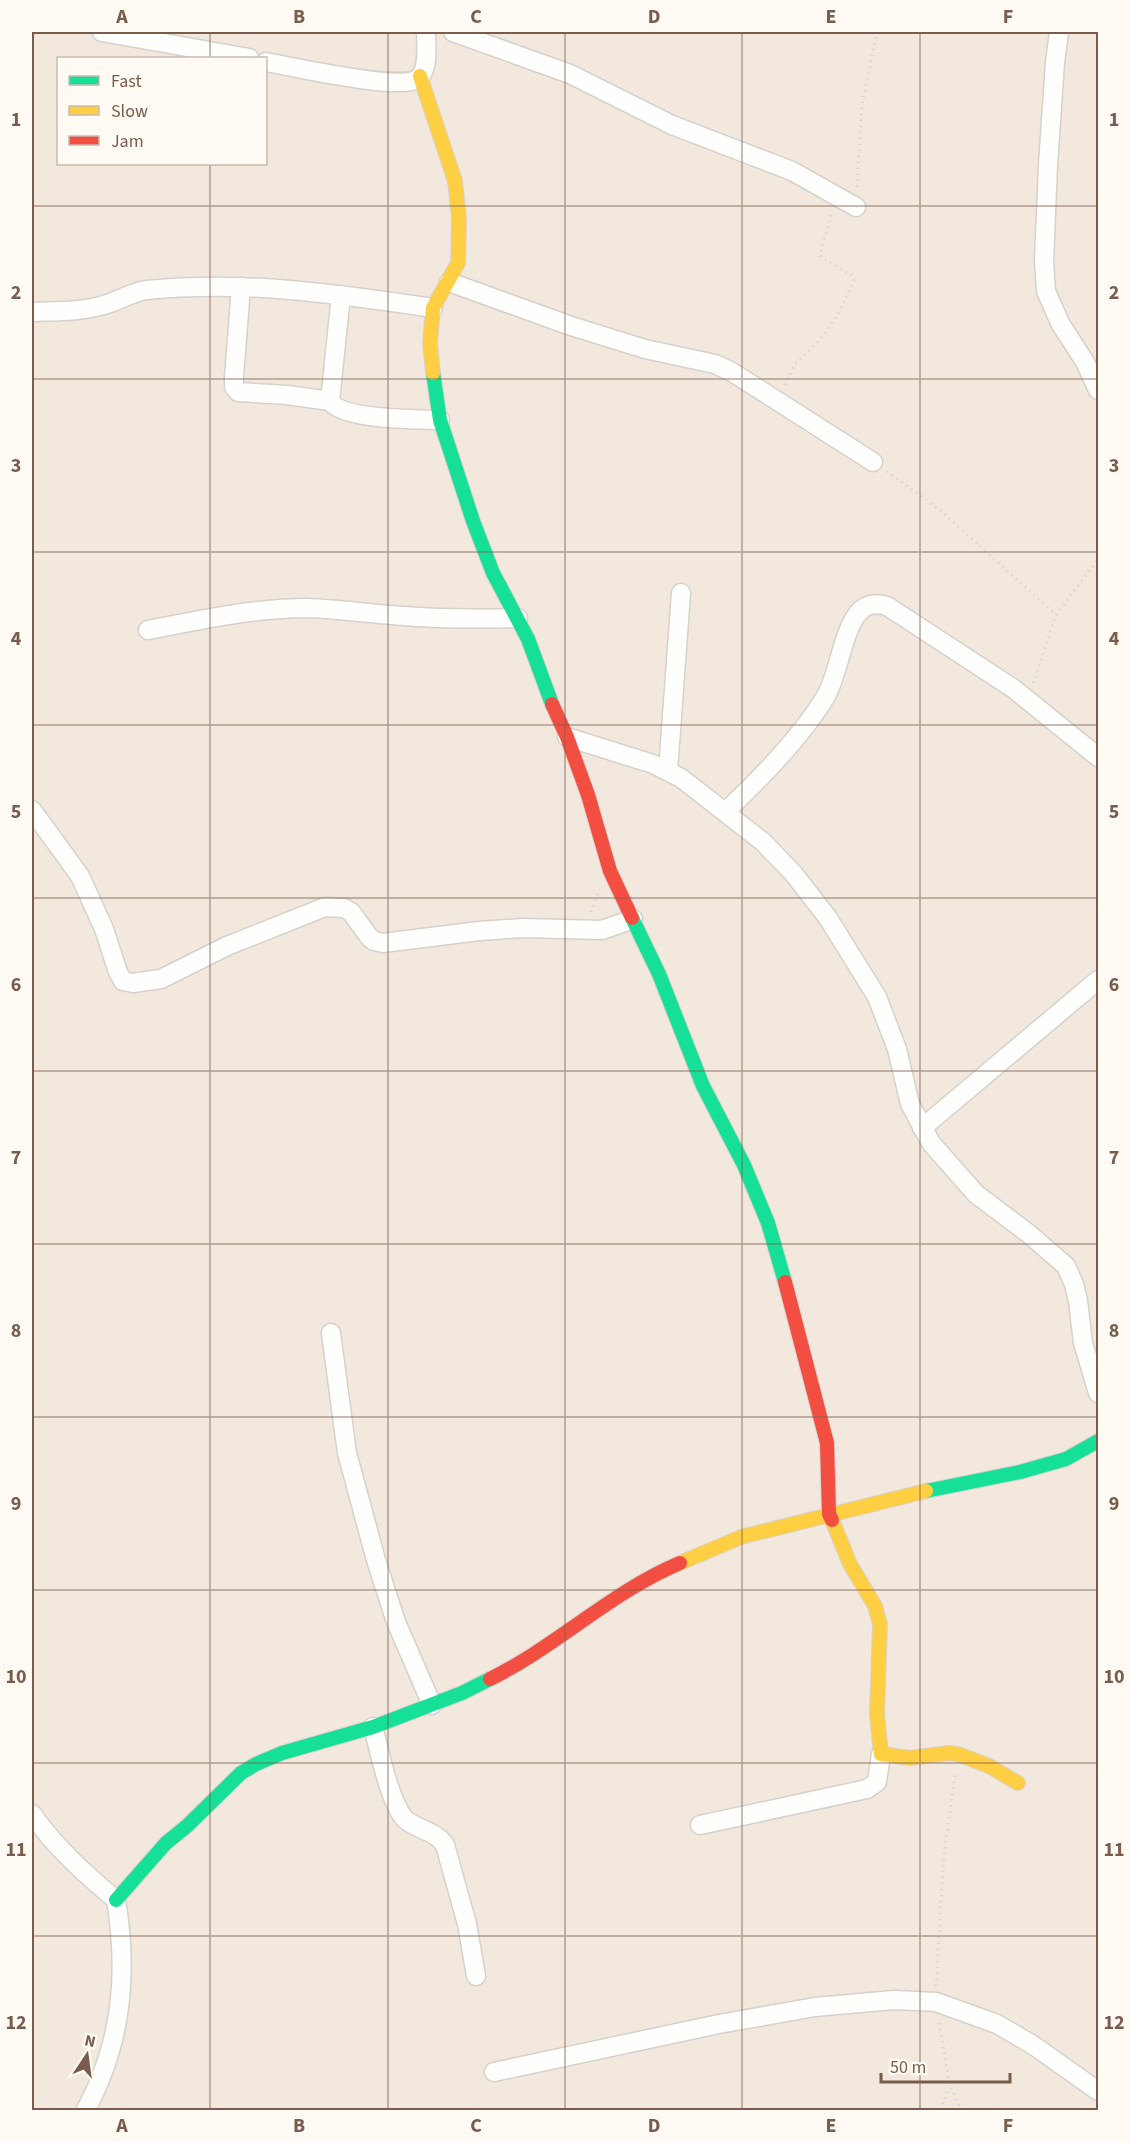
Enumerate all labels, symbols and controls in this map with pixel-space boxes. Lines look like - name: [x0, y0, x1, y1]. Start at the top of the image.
- text: A: [115, 3, 128, 31]
- text: B: [293, 3, 305, 31]
- text: C: [470, 3, 482, 31]
- text: D: [648, 3, 660, 31]
- text: E: [826, 3, 836, 31]
- text: F: [1003, 3, 1013, 31]
- legend: [57, 57, 267, 165]
- text: Fast: [111, 69, 142, 94]
- text: Slow: [111, 99, 148, 124]
- text: 1: [11, 106, 21, 134]
- text: 1: [1109, 106, 1119, 134]
- text: Jam: [111, 129, 144, 154]
- text: 2: [11, 279, 21, 307]
- text: 2: [1109, 279, 1119, 307]
- text: 3: [11, 452, 21, 480]
- text: 3: [1109, 452, 1119, 480]
- text: 4: [11, 625, 22, 653]
- text: 4: [1109, 625, 1120, 653]
- text: 5: [11, 798, 21, 826]
- text: 5: [1109, 798, 1119, 826]
- text: 6: [11, 971, 21, 999]
- text: 6: [1109, 971, 1119, 999]
- text: 7: [11, 1144, 21, 1172]
- text: 7: [1109, 1144, 1119, 1172]
- text: 8: [11, 1317, 21, 1345]
- text: 8: [1109, 1317, 1119, 1345]
- text: 9: [11, 1490, 21, 1518]
- text: 9: [1109, 1490, 1119, 1518]
- text: 10: [5, 1663, 27, 1691]
- text: 10: [1103, 1663, 1125, 1691]
- text: 11: [5, 1836, 27, 1864]
- text: 11: [1103, 1836, 1125, 1864]
- text: 12: [5, 2009, 27, 2037]
- text: 12: [1103, 2009, 1125, 2037]
- north arrow: [57, 2025, 117, 2085]
- text: N: [82, 2029, 98, 2053]
- scale bar: [881, 2046, 1010, 2084]
- text: 50 m: [890, 2055, 926, 2080]
- text: A: [115, 2112, 128, 2140]
- text: B: [293, 2112, 305, 2140]
- text: C: [470, 2112, 482, 2140]
- text: D: [648, 2112, 660, 2140]
- text: E: [826, 2112, 836, 2140]
- text: F: [1003, 2112, 1013, 2140]

